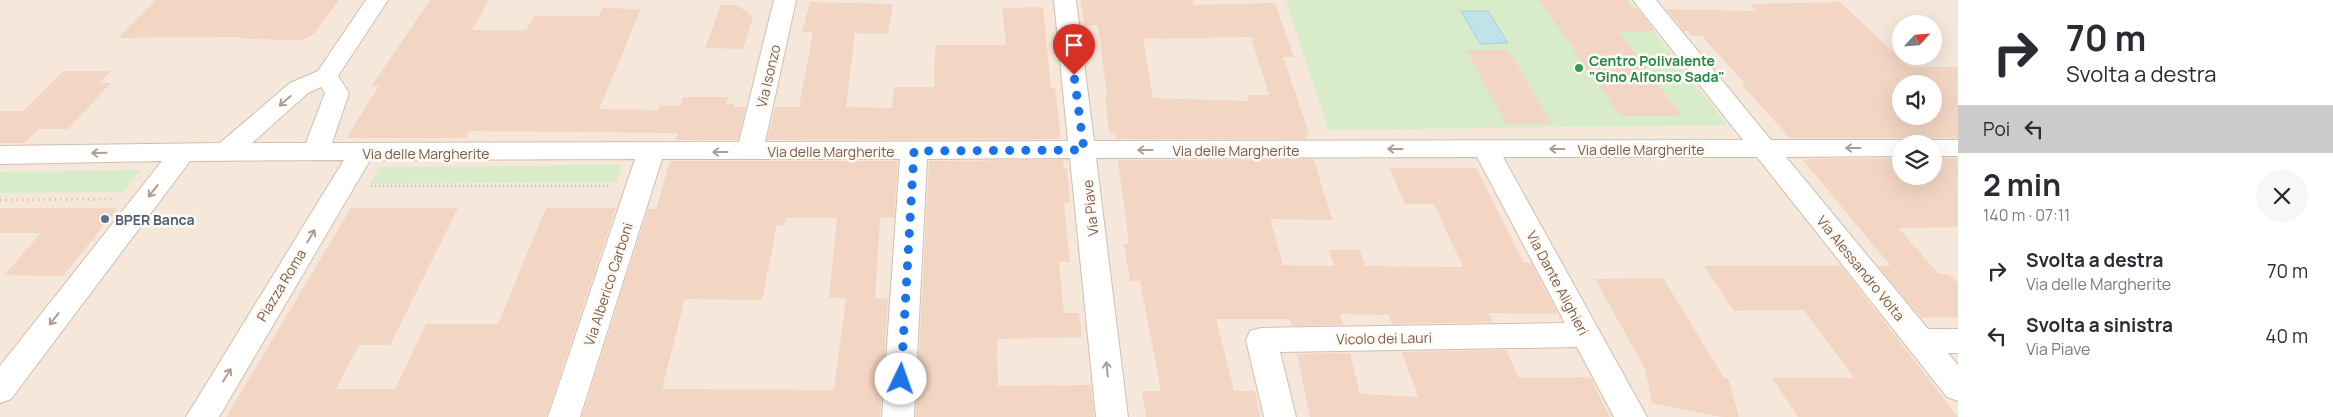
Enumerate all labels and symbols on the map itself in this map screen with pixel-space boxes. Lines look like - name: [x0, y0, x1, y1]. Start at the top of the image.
- north arrow: [1892, 15, 1942, 65]
- pin: [1053, 24, 1095, 75]
- street label: Via Isonzo: [752, 43, 784, 109]
- place label: Centro Polivalente "Gino Alfonso Sada": [1589, 51, 1725, 86]
- marker: Centro Polivalente "Gino Alfonso Sada": [1573, 62, 1585, 74]
- one-way arrow: [278, 95, 291, 107]
- street label: Via delle Margherite: [1578, 140, 1704, 159]
- street label: Via delle Margherite: [1173, 141, 1299, 160]
- street label: Via delle Margherite: [768, 142, 894, 161]
- one-way arrow: [1845, 143, 1861, 153]
- street label: Via delle Margherite: [363, 144, 489, 163]
- one-way arrow: [1387, 144, 1403, 154]
- one-way arrow: [1549, 144, 1566, 154]
- one-way arrow: [1137, 145, 1153, 155]
- one-way arrow: [712, 147, 728, 157]
- one-way arrow: [91, 148, 108, 158]
- street label: Via Piave: [1078, 179, 1102, 237]
- one-way arrow: [148, 184, 159, 197]
- place label: BPER Banca: [115, 210, 195, 229]
- street label: Via Alessandro Volta: [1813, 212, 1909, 324]
- marker: BPER Banca: [99, 213, 111, 225]
- street label: Via Alberico Carboni: [579, 220, 637, 348]
- street label: Via Dante Alighieri: [1522, 228, 1594, 338]
- one-way arrow: [306, 230, 316, 244]
- street label: Piazza Roma: [252, 245, 310, 325]
- one-way arrow: [49, 312, 59, 326]
- street label: Vicolo dei Lauri: [1336, 328, 1432, 348]
- position arrow: [874, 352, 926, 404]
- one-way arrow: [1102, 361, 1112, 377]
- one-way arrow: [222, 369, 232, 383]

